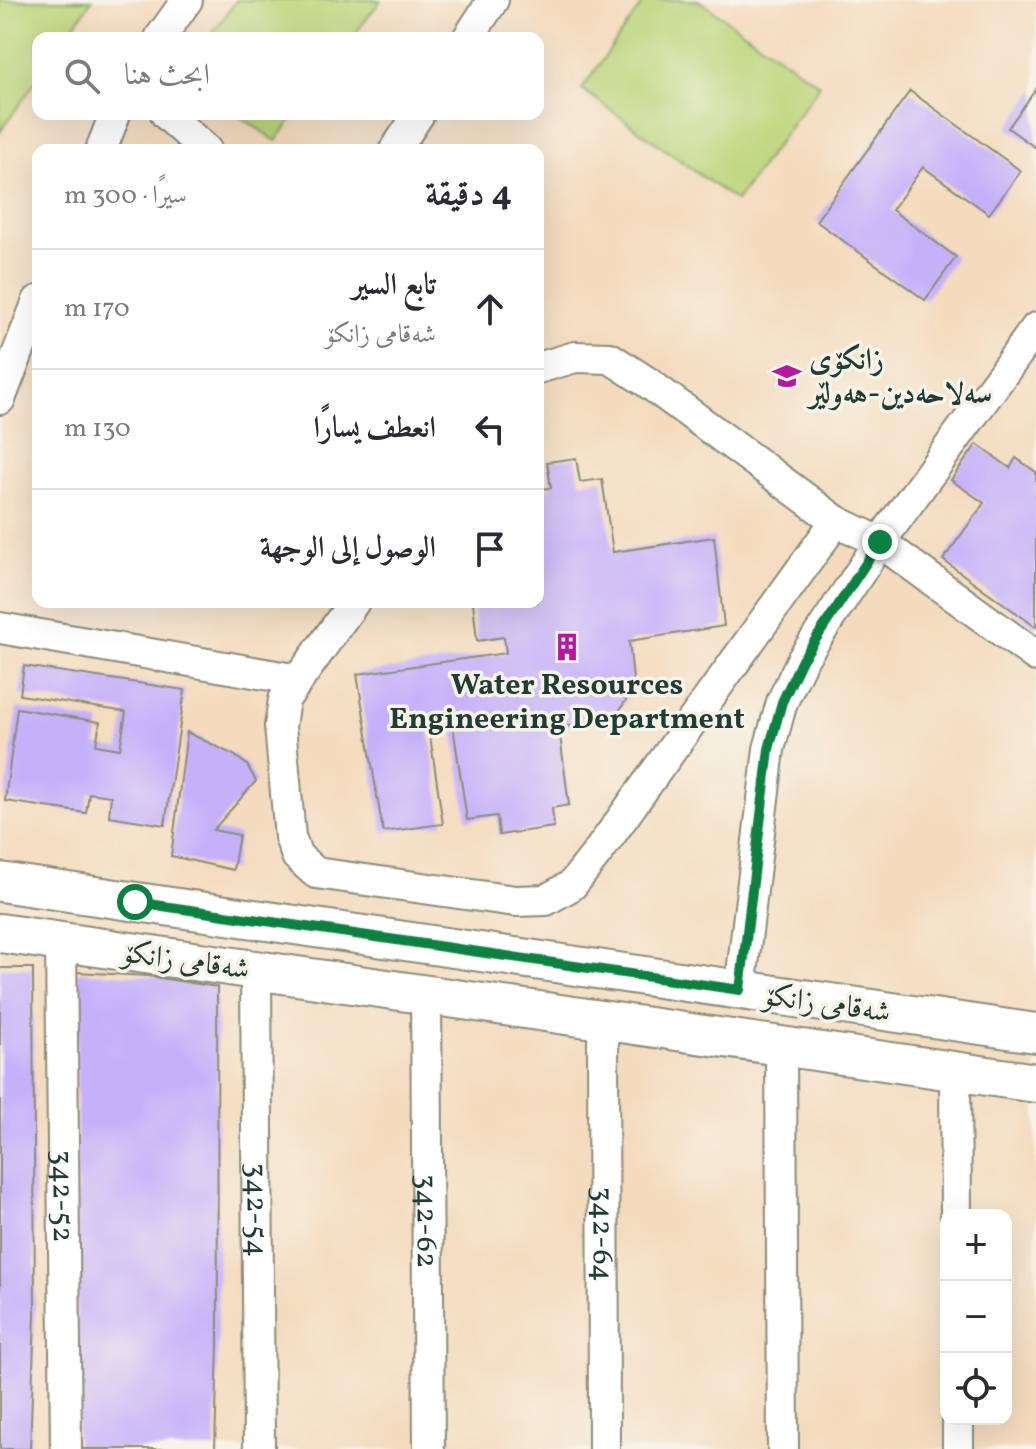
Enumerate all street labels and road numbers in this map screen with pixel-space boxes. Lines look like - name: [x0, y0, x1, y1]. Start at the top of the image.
- street label: شەقامی زانکۆ: [116, 932, 252, 992]
- street label: شەقامی زانکۆ: [757, 975, 893, 1035]
- street label: 342-52: [40, 1150, 83, 1243]
- street label: 342-54: [234, 1163, 277, 1257]
- street label: 342-62: [404, 1174, 447, 1268]
- street label: 342-64: [580, 1186, 623, 1282]

